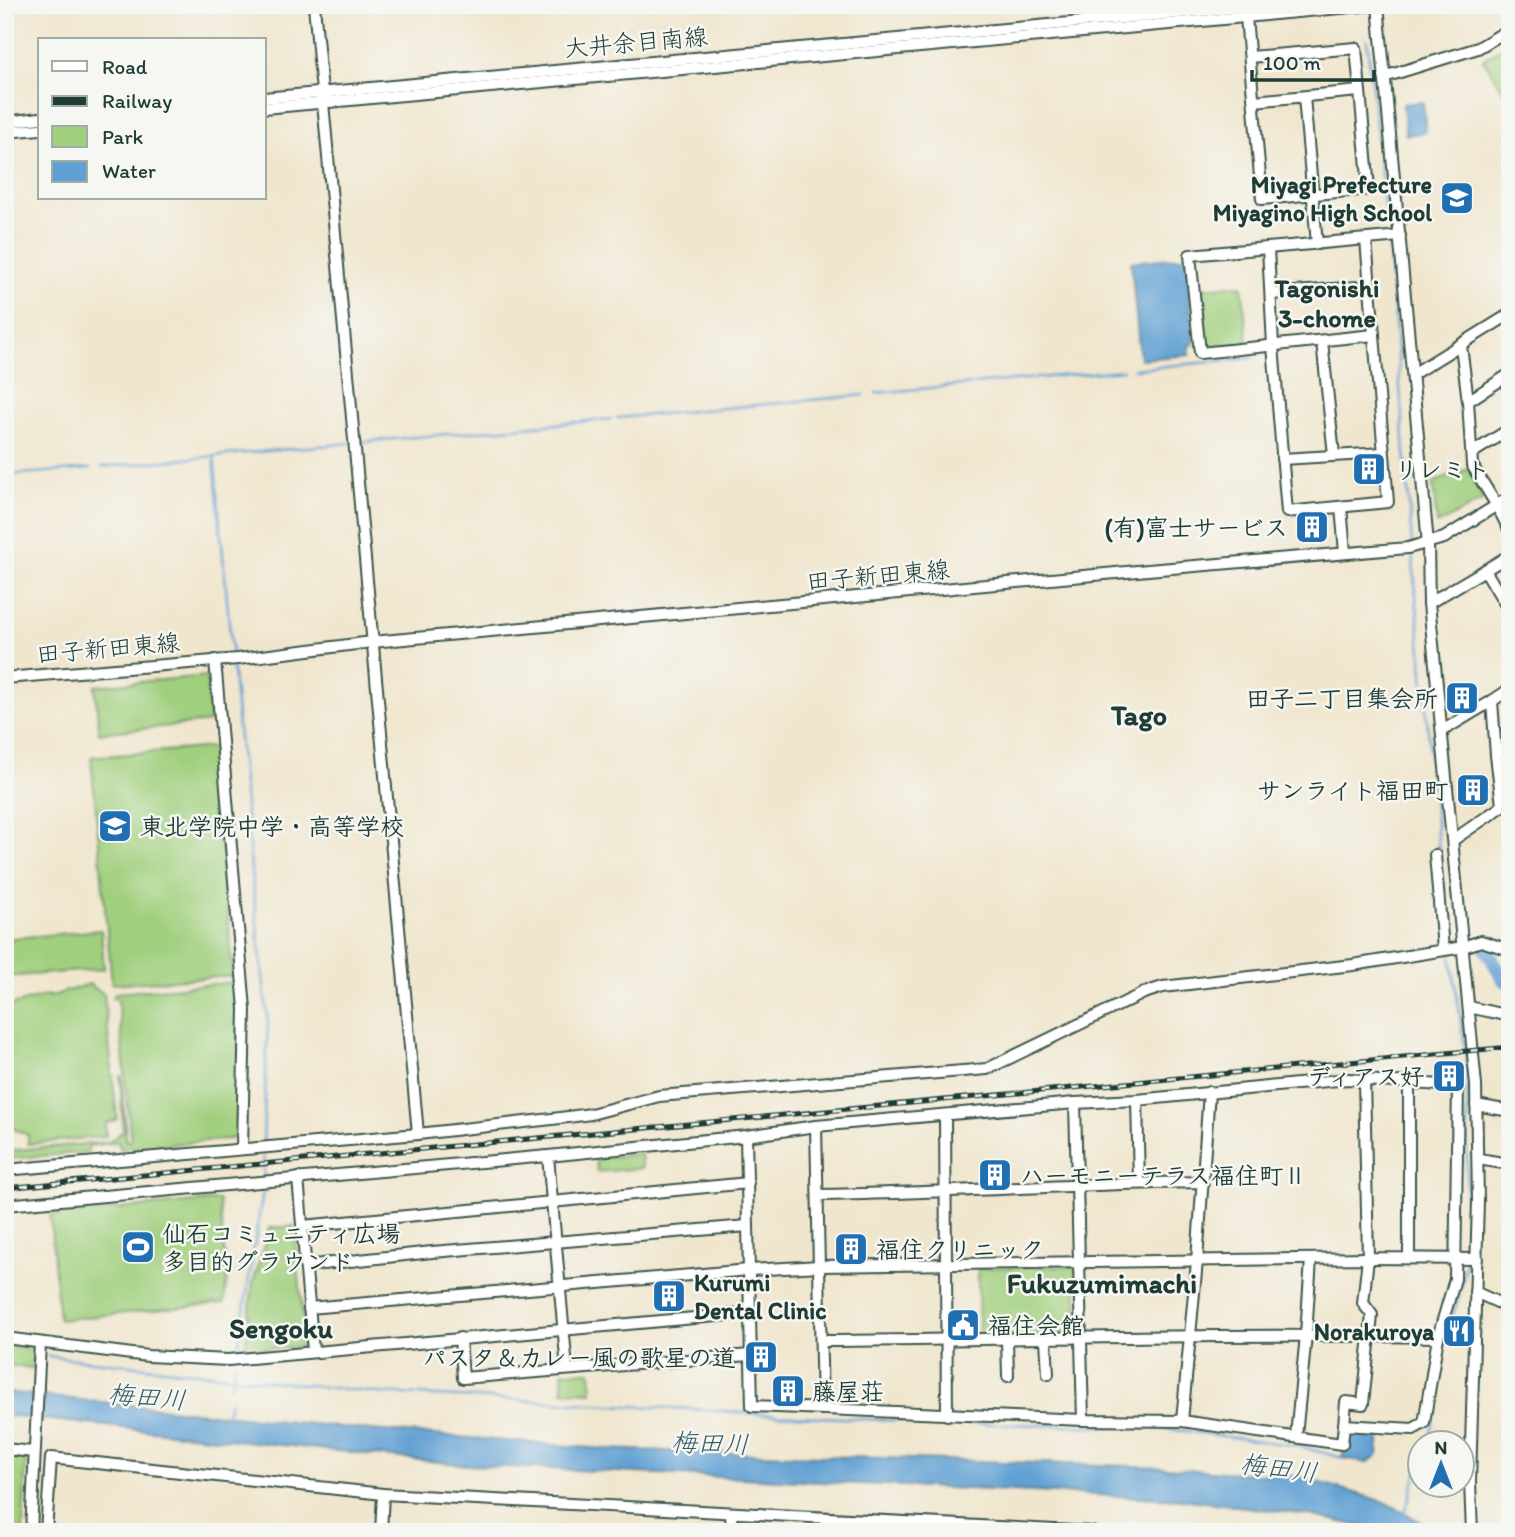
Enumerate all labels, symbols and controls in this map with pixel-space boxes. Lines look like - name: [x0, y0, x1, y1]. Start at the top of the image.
- street label: 大井余目南線: [563, 21, 709, 63]
- legend: [38, 38, 266, 200]
- scale bar: [1252, 38, 1375, 82]
- text: 100 m: [1263, 50, 1321, 75]
- text: Road: [102, 54, 148, 79]
- text: Railway: [102, 88, 172, 113]
- text: Park: [102, 124, 144, 149]
- text: Water: [102, 158, 156, 183]
- place label: Miyagi Prefecture Miyagino High School: [1213, 170, 1432, 228]
- school or university icon: Miyagi Prefecture Miyagino High School: [1438, 179, 1476, 217]
- district label: Tagonishi 3-chome: [1274, 272, 1379, 334]
- building icon: リレミト: [1350, 450, 1388, 488]
- place label: リレミト: [1394, 455, 1490, 484]
- building icon: (有)富士サービス: [1293, 508, 1331, 546]
- place label: (有)富士サービス: [1105, 513, 1288, 543]
- street label: 田子新田東線: [805, 554, 951, 596]
- street label: 田子新田東線: [35, 627, 181, 669]
- building icon: 田子二丁目集会所: [1443, 679, 1481, 717]
- place label: 田子二丁目集会所: [1246, 684, 1438, 713]
- district label: Tago: [1110, 698, 1167, 732]
- building icon: サンライト福田町: [1454, 771, 1492, 809]
- place label: サンライト福田町: [1256, 776, 1448, 805]
- school or university icon: 東北学院中学・高等学校: [96, 807, 134, 845]
- place label: 東北学院中学・高等学校: [140, 812, 404, 841]
- building icon: ディアス好: [1430, 1057, 1468, 1095]
- place label: ディアス好: [1307, 1062, 1424, 1091]
- building icon: ハーモニーテラス福住町Ⅱ: [976, 1156, 1014, 1194]
- place label: ハーモニーテラス福住町Ⅱ: [1020, 1161, 1307, 1190]
- place label: 仙石コミュニティ広場 多目的グラウンド: [162, 1219, 401, 1276]
- sports icon: 仙石コミュニティ広場 多目的グラウンド: [119, 1228, 157, 1266]
- building icon: 福住クリニック: [832, 1230, 870, 1268]
- place label: 福住クリニック: [876, 1235, 1044, 1264]
- district label: Fukuzumimachi: [1007, 1266, 1197, 1300]
- place label: Kurumi Dental Clinic: [694, 1268, 826, 1325]
- building icon: Kurumi Dental Clinic: [650, 1277, 688, 1315]
- public building icon: 福住会館: [944, 1306, 982, 1344]
- district label: Sengoku: [229, 1311, 333, 1345]
- place label: 福住会館: [988, 1311, 1084, 1340]
- restaurant icon: Norakuroya: [1440, 1312, 1478, 1350]
- place label: Norakuroya: [1314, 1317, 1434, 1347]
- building icon: パスタ＆カレー風の歌星の道: [742, 1338, 780, 1376]
- place label: パスタ＆カレー風の歌星の道: [423, 1343, 736, 1372]
- building icon: 藤屋荘: [769, 1372, 807, 1410]
- place label: 藤屋荘: [812, 1377, 884, 1406]
- water label: 梅田川: [107, 1378, 187, 1416]
- water label: 梅田川: [670, 1426, 750, 1460]
- north arrow: [1406, 1428, 1476, 1498]
- text: N: [1435, 1436, 1447, 1459]
- water label: 梅田川: [1238, 1447, 1320, 1489]

